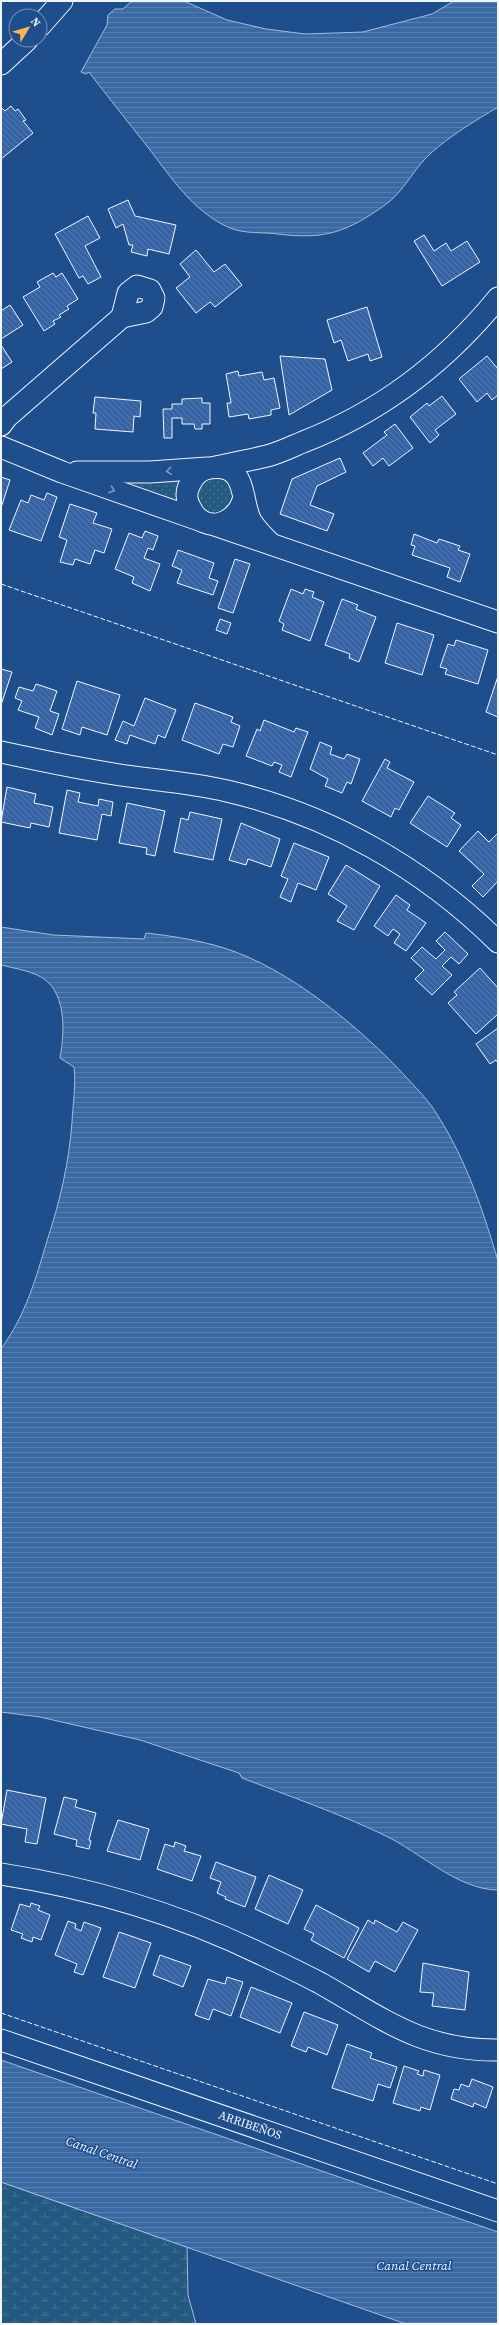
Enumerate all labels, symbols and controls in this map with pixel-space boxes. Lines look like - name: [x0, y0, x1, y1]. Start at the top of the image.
- north arrow: [8, 8, 48, 48]
- text: N: [27, 14, 44, 30]
- one-way arrow: [166, 466, 172, 475]
- one-way arrow: [109, 486, 116, 494]
- street label: ARRIBEÑOS: [216, 2107, 284, 2143]
- water label: Canal Central: [64, 2132, 140, 2173]
- water label: Canal Central: [377, 2257, 452, 2274]

